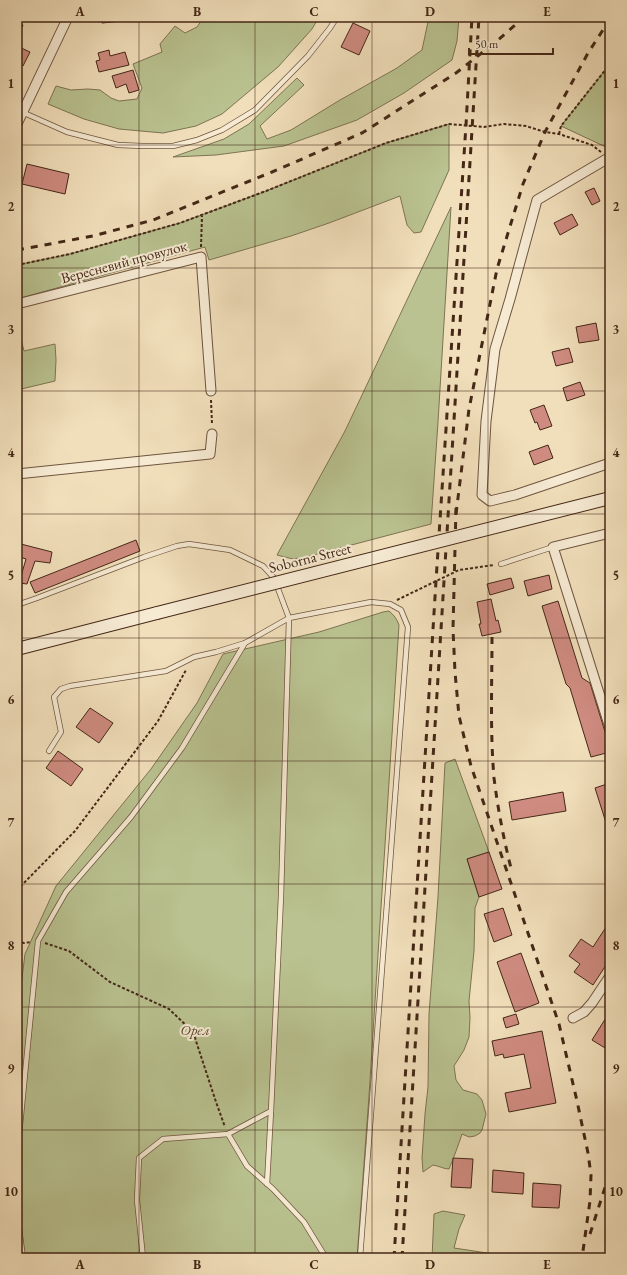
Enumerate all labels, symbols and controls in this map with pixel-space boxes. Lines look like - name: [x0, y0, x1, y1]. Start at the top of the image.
- text: A: [74, 3, 85, 20]
- text: B: [193, 3, 201, 20]
- text: C: [309, 3, 319, 20]
- text: D: [425, 3, 435, 20]
- text: E: [543, 3, 551, 20]
- scale bar: [469, 30, 553, 56]
- text: 50 m: [475, 36, 499, 52]
- text: 1: [8, 75, 15, 92]
- text: 1: [613, 75, 620, 92]
- text: 2: [8, 198, 15, 215]
- text: 2: [613, 198, 620, 215]
- street label: Вересневий провулок: [59, 236, 189, 287]
- text: 3: [8, 321, 15, 338]
- text: 3: [613, 321, 620, 338]
- text: 4: [8, 444, 15, 461]
- text: 4: [613, 444, 620, 461]
- street label: Soborna Street: [267, 538, 353, 577]
- text: 5: [8, 567, 14, 584]
- text: 5: [613, 567, 619, 584]
- text: 6: [8, 691, 15, 708]
- text: 6: [613, 691, 620, 708]
- text: 7: [8, 814, 15, 831]
- text: 7: [613, 814, 620, 831]
- text: 8: [8, 937, 15, 954]
- text: 8: [613, 937, 620, 954]
- park label: Орел: [180, 1020, 210, 1039]
- text: 9: [8, 1060, 15, 1077]
- text: 9: [613, 1060, 620, 1077]
- text: 10: [4, 1183, 18, 1200]
- text: 10: [609, 1183, 623, 1200]
- text: A: [74, 1256, 85, 1273]
- text: B: [193, 1256, 201, 1273]
- text: C: [309, 1256, 319, 1273]
- text: D: [425, 1256, 435, 1273]
- text: E: [543, 1256, 551, 1273]

